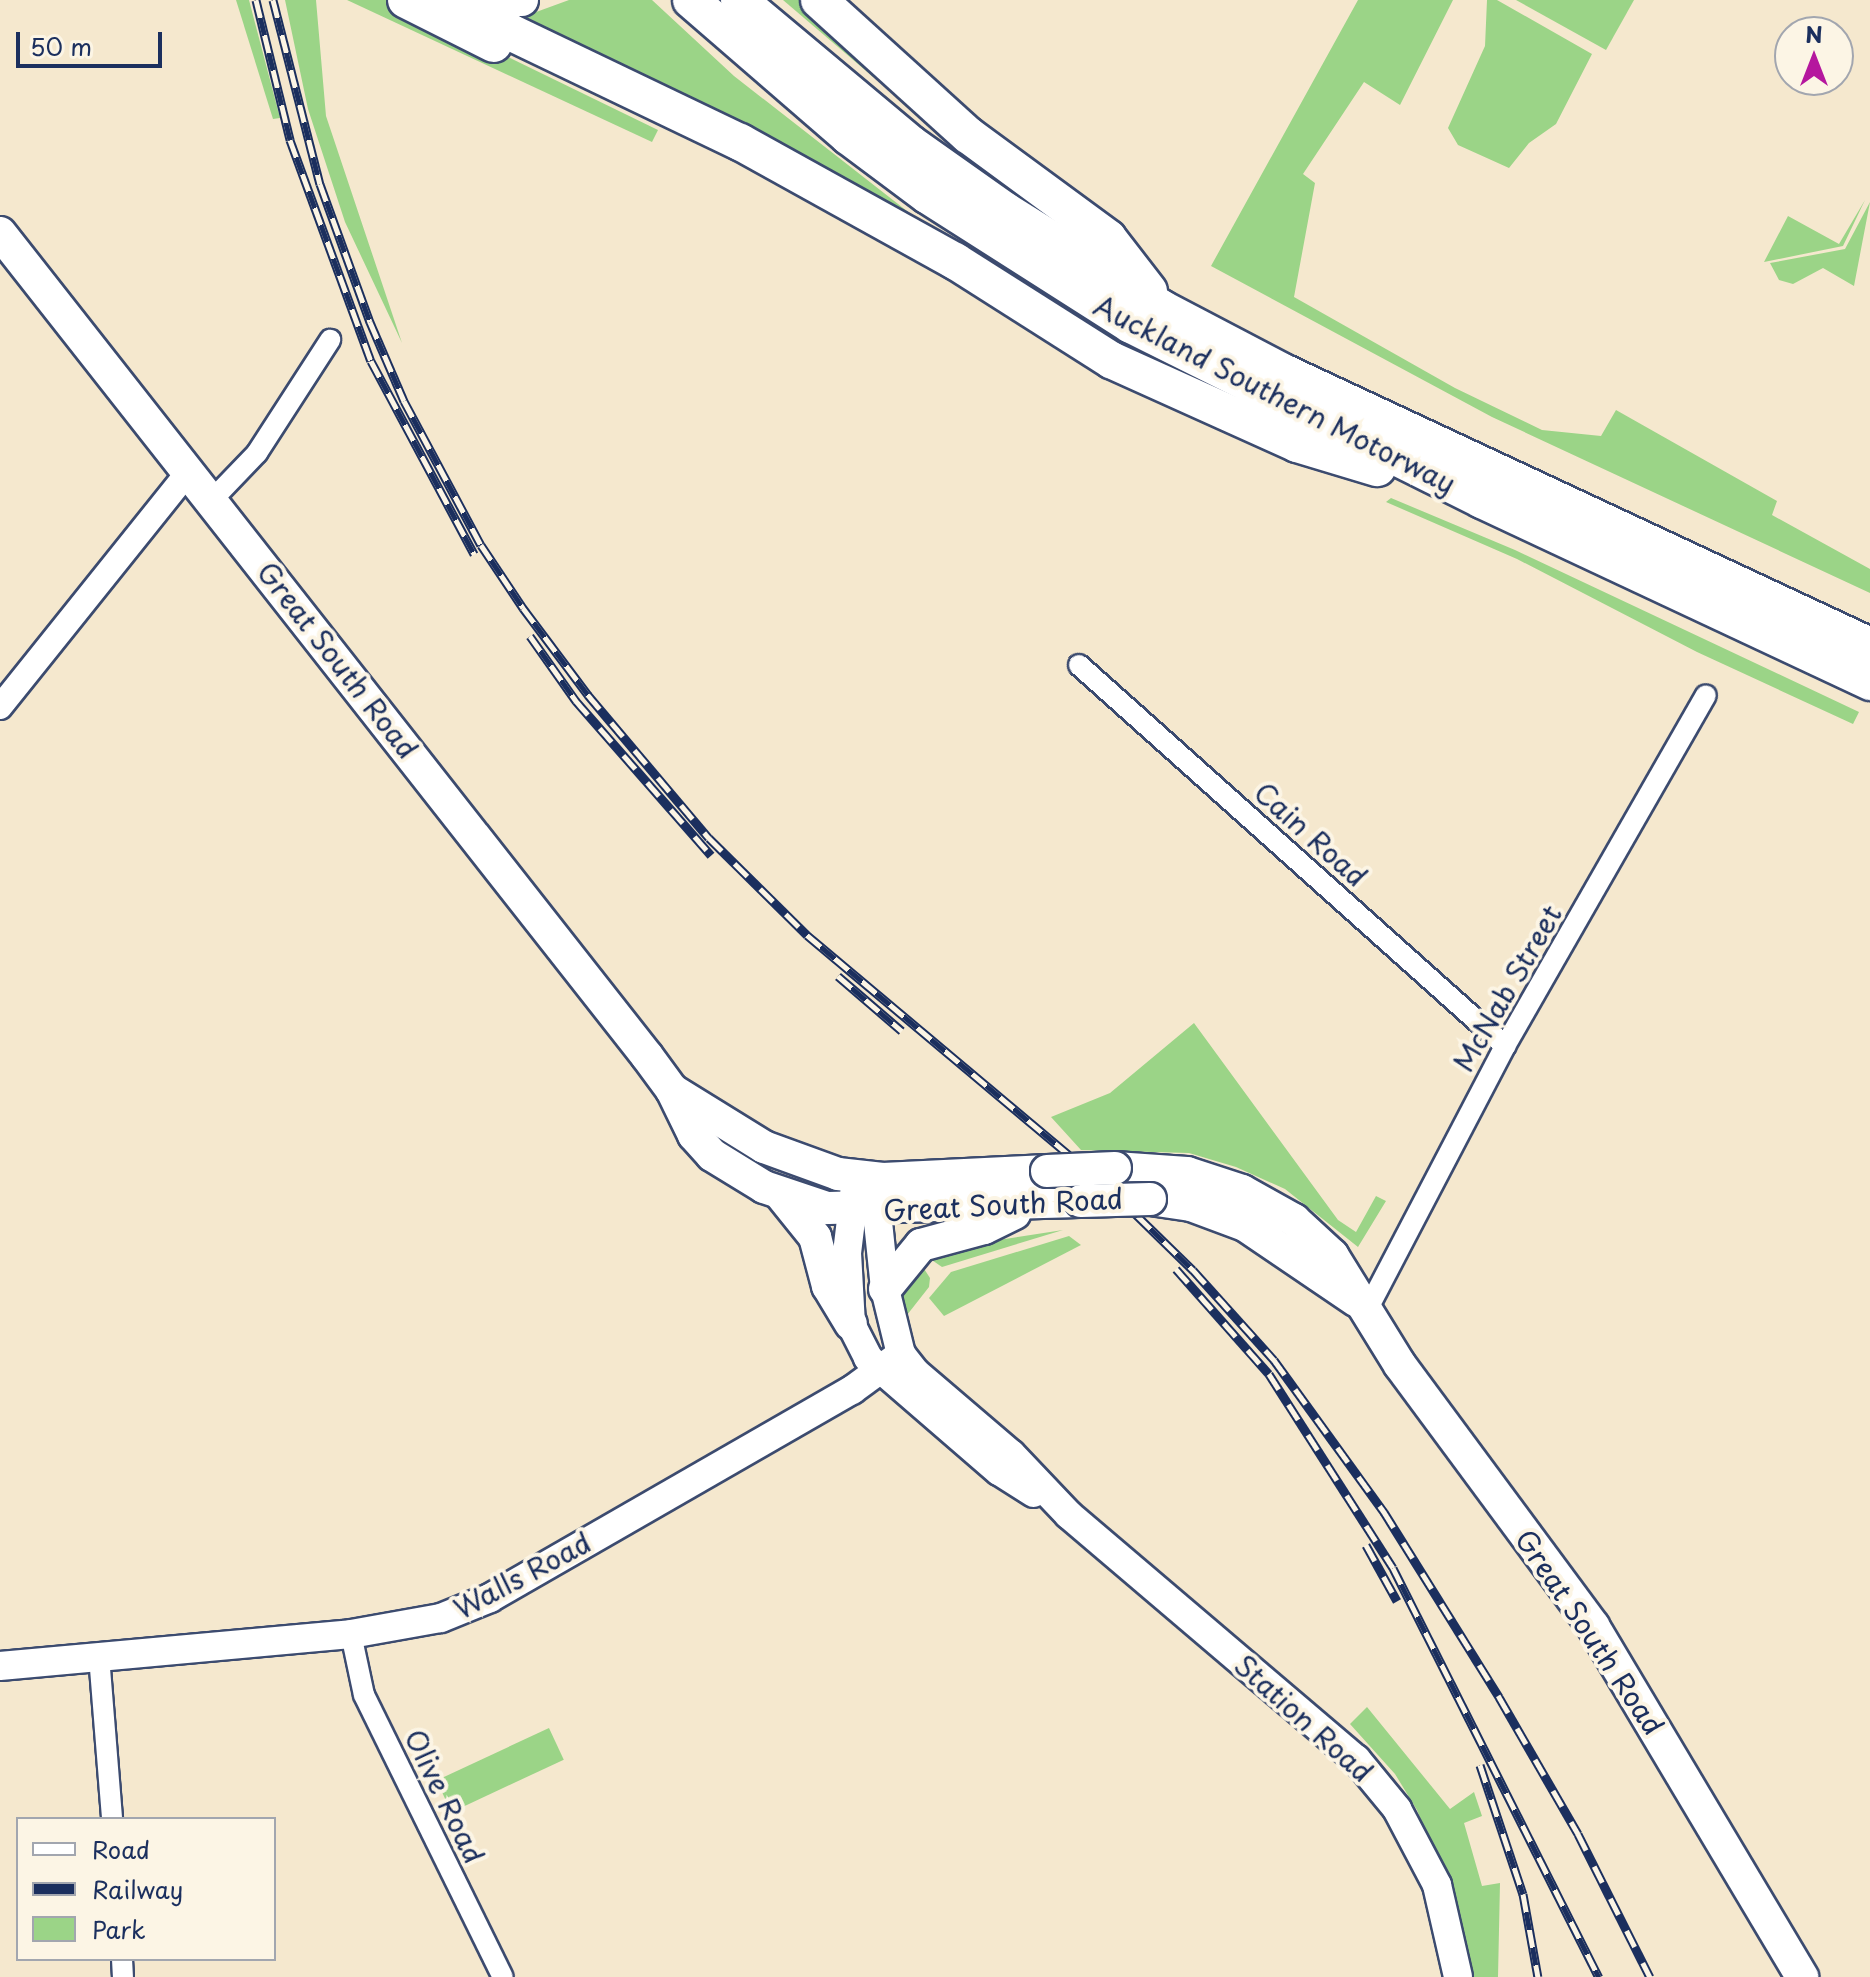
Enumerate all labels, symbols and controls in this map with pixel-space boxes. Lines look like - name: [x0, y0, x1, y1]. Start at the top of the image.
- scale bar: [20, 16, 166, 66]
- north arrow: [1774, 16, 1854, 96]
- text: N: [1805, 17, 1823, 50]
- text: 50 m: [30, 28, 92, 64]
- street label: Auckland Southern Motorway: [1088, 288, 1462, 500]
- street label: Great South Road: [250, 554, 426, 766]
- street label: Cain Road: [1248, 775, 1374, 893]
- street label: McNab Street: [1446, 899, 1568, 1077]
- street label: Great South Road: [882, 1181, 1124, 1227]
- street label: Great South Road: [1509, 1522, 1671, 1742]
- street label: Walls Road: [448, 1525, 596, 1625]
- street label: Station Road: [1228, 1647, 1380, 1789]
- street label: Olive Road: [398, 1724, 492, 1868]
- legend: [16, 1817, 276, 1961]
- text: Road: [92, 1831, 150, 1867]
- text: Railway: [92, 1871, 183, 1907]
- text: Park: [92, 1911, 146, 1947]

